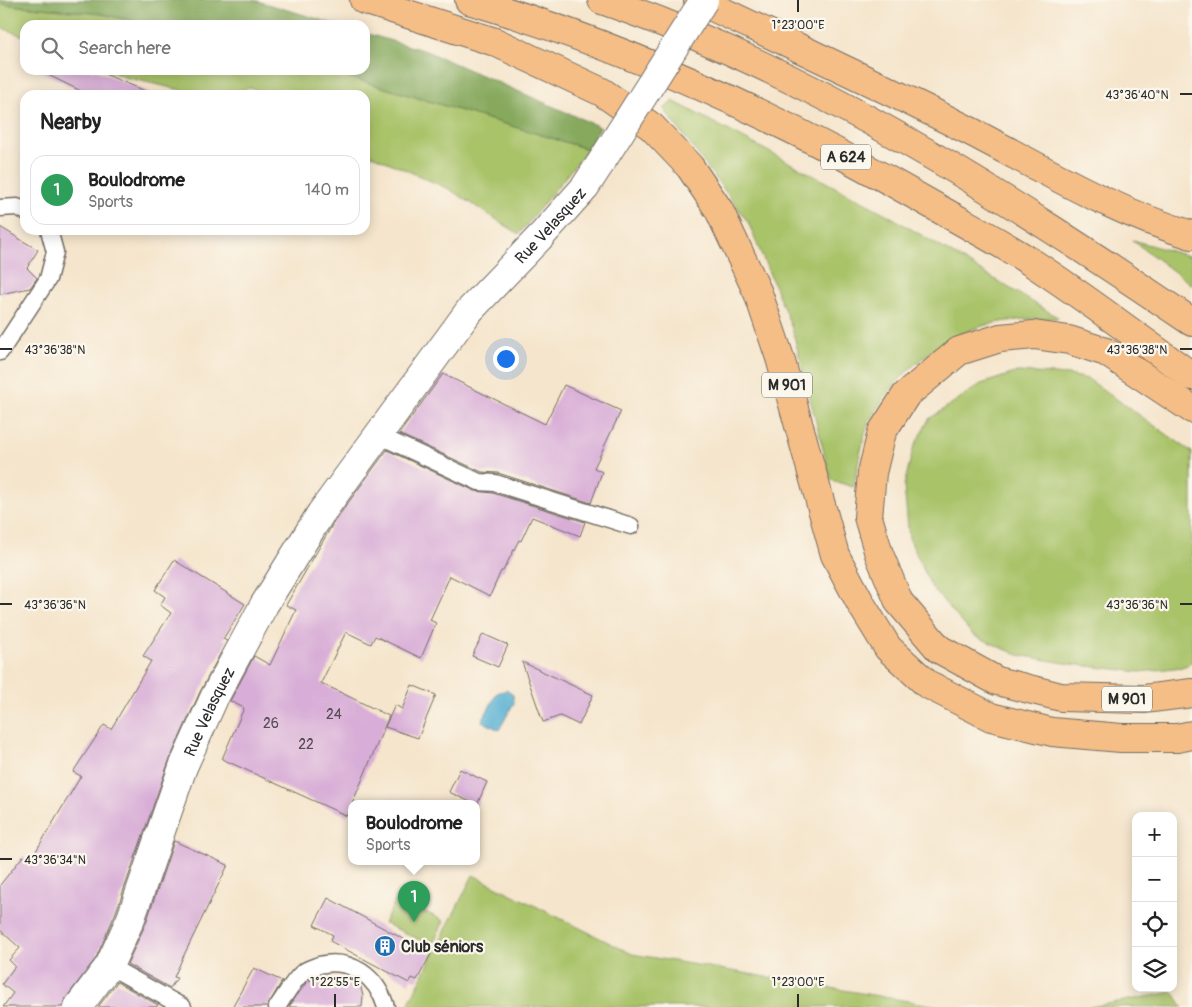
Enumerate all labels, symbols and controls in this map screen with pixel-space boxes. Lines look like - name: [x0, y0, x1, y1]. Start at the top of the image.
- text: 1°23'00"E: [772, 18, 824, 33]
- search box: [20, 20, 370, 75]
- icon: search: [38, 34, 66, 62]
- text: Search here: [78, 36, 171, 60]
- text: 43°36'40"N: [1105, 88, 1169, 103]
- text: Nearby: [40, 109, 101, 136]
- road number: A 624: [821, 144, 871, 170]
- text: Boulodrome: [88, 168, 185, 192]
- text: 1: [54, 180, 60, 200]
- text: 140 m: [305, 180, 349, 200]
- street label: Rue Velasquez: [511, 184, 591, 268]
- text: Sports: [88, 192, 133, 212]
- text: 43°36'38"N: [25, 343, 85, 358]
- text: 43°36'38"N: [1107, 343, 1167, 358]
- your location: [493, 346, 519, 372]
- road number: M 901: [762, 372, 812, 398]
- text: 43°36'36"N: [24, 598, 86, 613]
- text: 43°36'36"N: [1106, 598, 1168, 613]
- street label: Rue Velasquez: [180, 664, 240, 760]
- road number: M 901: [1102, 686, 1152, 712]
- house number: 24: [326, 706, 342, 723]
- house number: 26: [263, 715, 279, 732]
- house number: 22: [298, 736, 314, 753]
- popup: [348, 800, 480, 865]
- text: Boulodrome: [366, 811, 462, 835]
- map controls: [1132, 812, 1177, 992]
- button: +: [1132, 812, 1177, 857]
- text: Sports: [366, 835, 410, 855]
- text: 43°36'34"N: [24, 853, 86, 868]
- button: −: [1132, 857, 1177, 902]
- pin: 1: [398, 881, 430, 922]
- button: locate: [1132, 902, 1177, 947]
- building icon: Club séniors: [373, 934, 397, 958]
- place label: Club séniors: [401, 937, 484, 957]
- button: layers: [1132, 947, 1177, 992]
- text: 1°22'55"E: [310, 975, 360, 990]
- text: 1°23'00"E: [772, 975, 824, 990]

